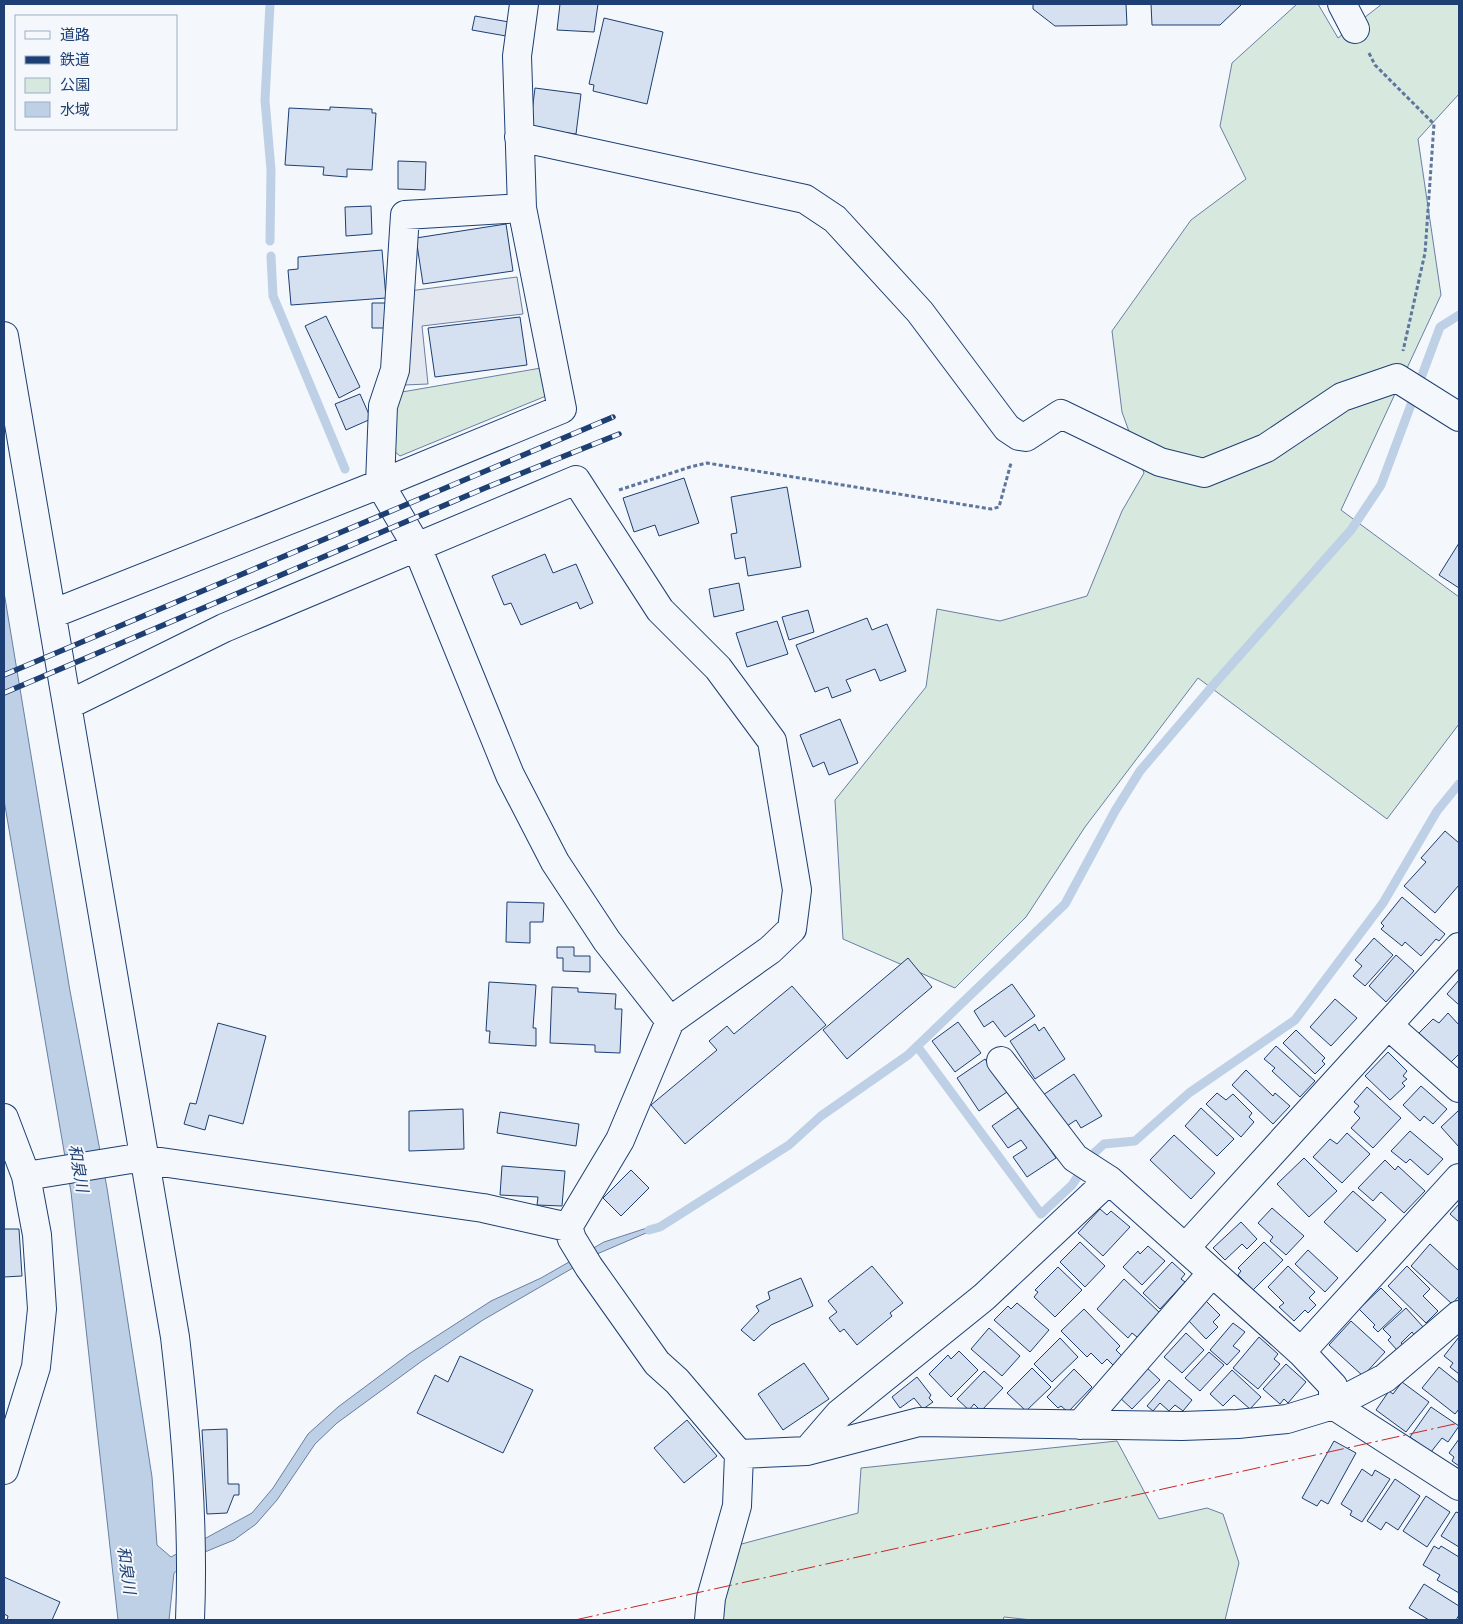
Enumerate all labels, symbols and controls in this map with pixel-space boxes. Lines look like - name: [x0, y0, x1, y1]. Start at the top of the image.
- legend: [15, 15, 178, 130]
- text: 道路: [60, 26, 90, 43]
- text: 鉄道: [60, 51, 90, 68]
- text: 公園: [60, 76, 90, 93]
- text: 水域: [60, 101, 90, 118]
- water label: 和泉川: [65, 1143, 92, 1195]
- water label: 和泉川: [114, 1545, 140, 1597]

